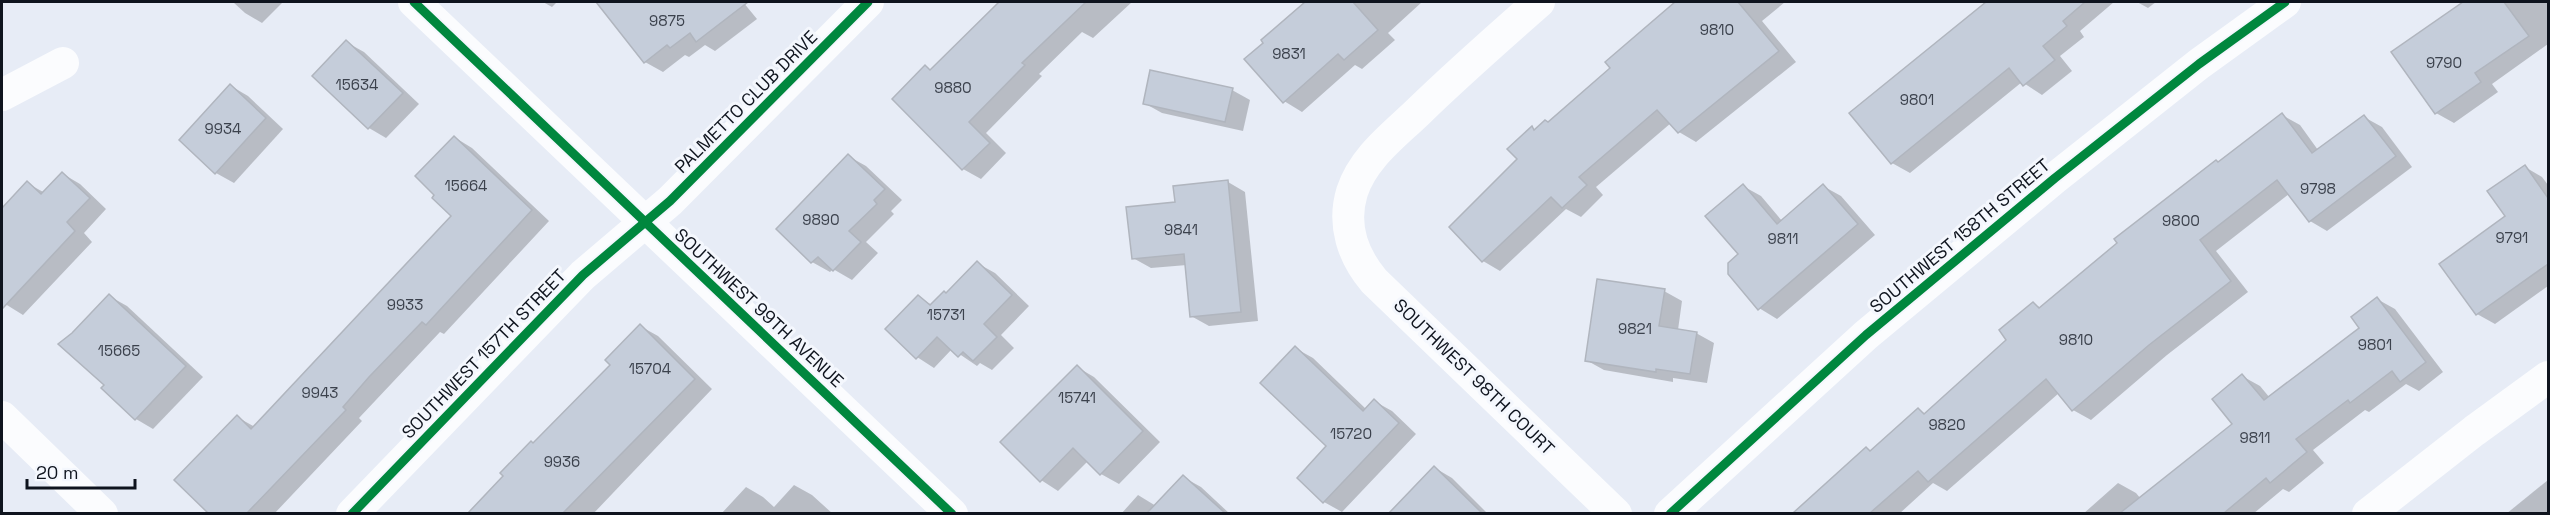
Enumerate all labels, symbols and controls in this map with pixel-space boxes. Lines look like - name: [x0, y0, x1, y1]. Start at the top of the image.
- house number: 9875: [649, 11, 685, 30]
- house number: 9810: [1700, 20, 1734, 39]
- street label: PALMETTO CLUB DRIVE: [669, 25, 822, 178]
- house number: 9831: [1272, 44, 1306, 63]
- house number: 9790: [2426, 53, 2462, 72]
- house number: 15634: [336, 75, 378, 94]
- house number: 9880: [934, 78, 972, 97]
- house number: 9801: [1900, 90, 1934, 109]
- house number: 9934: [205, 119, 241, 138]
- street label: SOUTHWEST 158TH STREET: [1865, 153, 2055, 318]
- house number: 15664: [445, 176, 488, 195]
- house number: 9798: [2300, 179, 2336, 198]
- house number: 9890: [802, 210, 840, 229]
- house number: 9800: [2162, 211, 2200, 230]
- house number: 9841: [1164, 220, 1198, 239]
- street label: SOUTHWEST 99TH AVENUE: [670, 223, 849, 392]
- house number: 9791: [2496, 228, 2528, 247]
- house number: 9811: [1767, 229, 1799, 248]
- street label: SOUTHWEST 157TH STREET: [396, 264, 571, 443]
- street label: SOUTHWEST 98TH COURT: [1389, 294, 1560, 460]
- house number: 9933: [387, 295, 423, 314]
- house number: 15731: [927, 305, 965, 324]
- house number: 9821: [1618, 319, 1652, 338]
- house number: 9810: [2059, 330, 2093, 349]
- house number: 9801: [2358, 335, 2392, 354]
- house number: 15665: [98, 341, 140, 360]
- house number: 15704: [629, 359, 671, 378]
- house number: 9943: [302, 383, 338, 402]
- house number: 15741: [1058, 388, 1096, 407]
- house number: 9820: [1928, 415, 1966, 434]
- house number: 15720: [1330, 424, 1372, 443]
- house number: 9811: [2239, 428, 2271, 447]
- scale bar: [27, 452, 135, 490]
- house number: 9936: [544, 452, 580, 471]
- text: 20 m: [36, 461, 79, 484]

